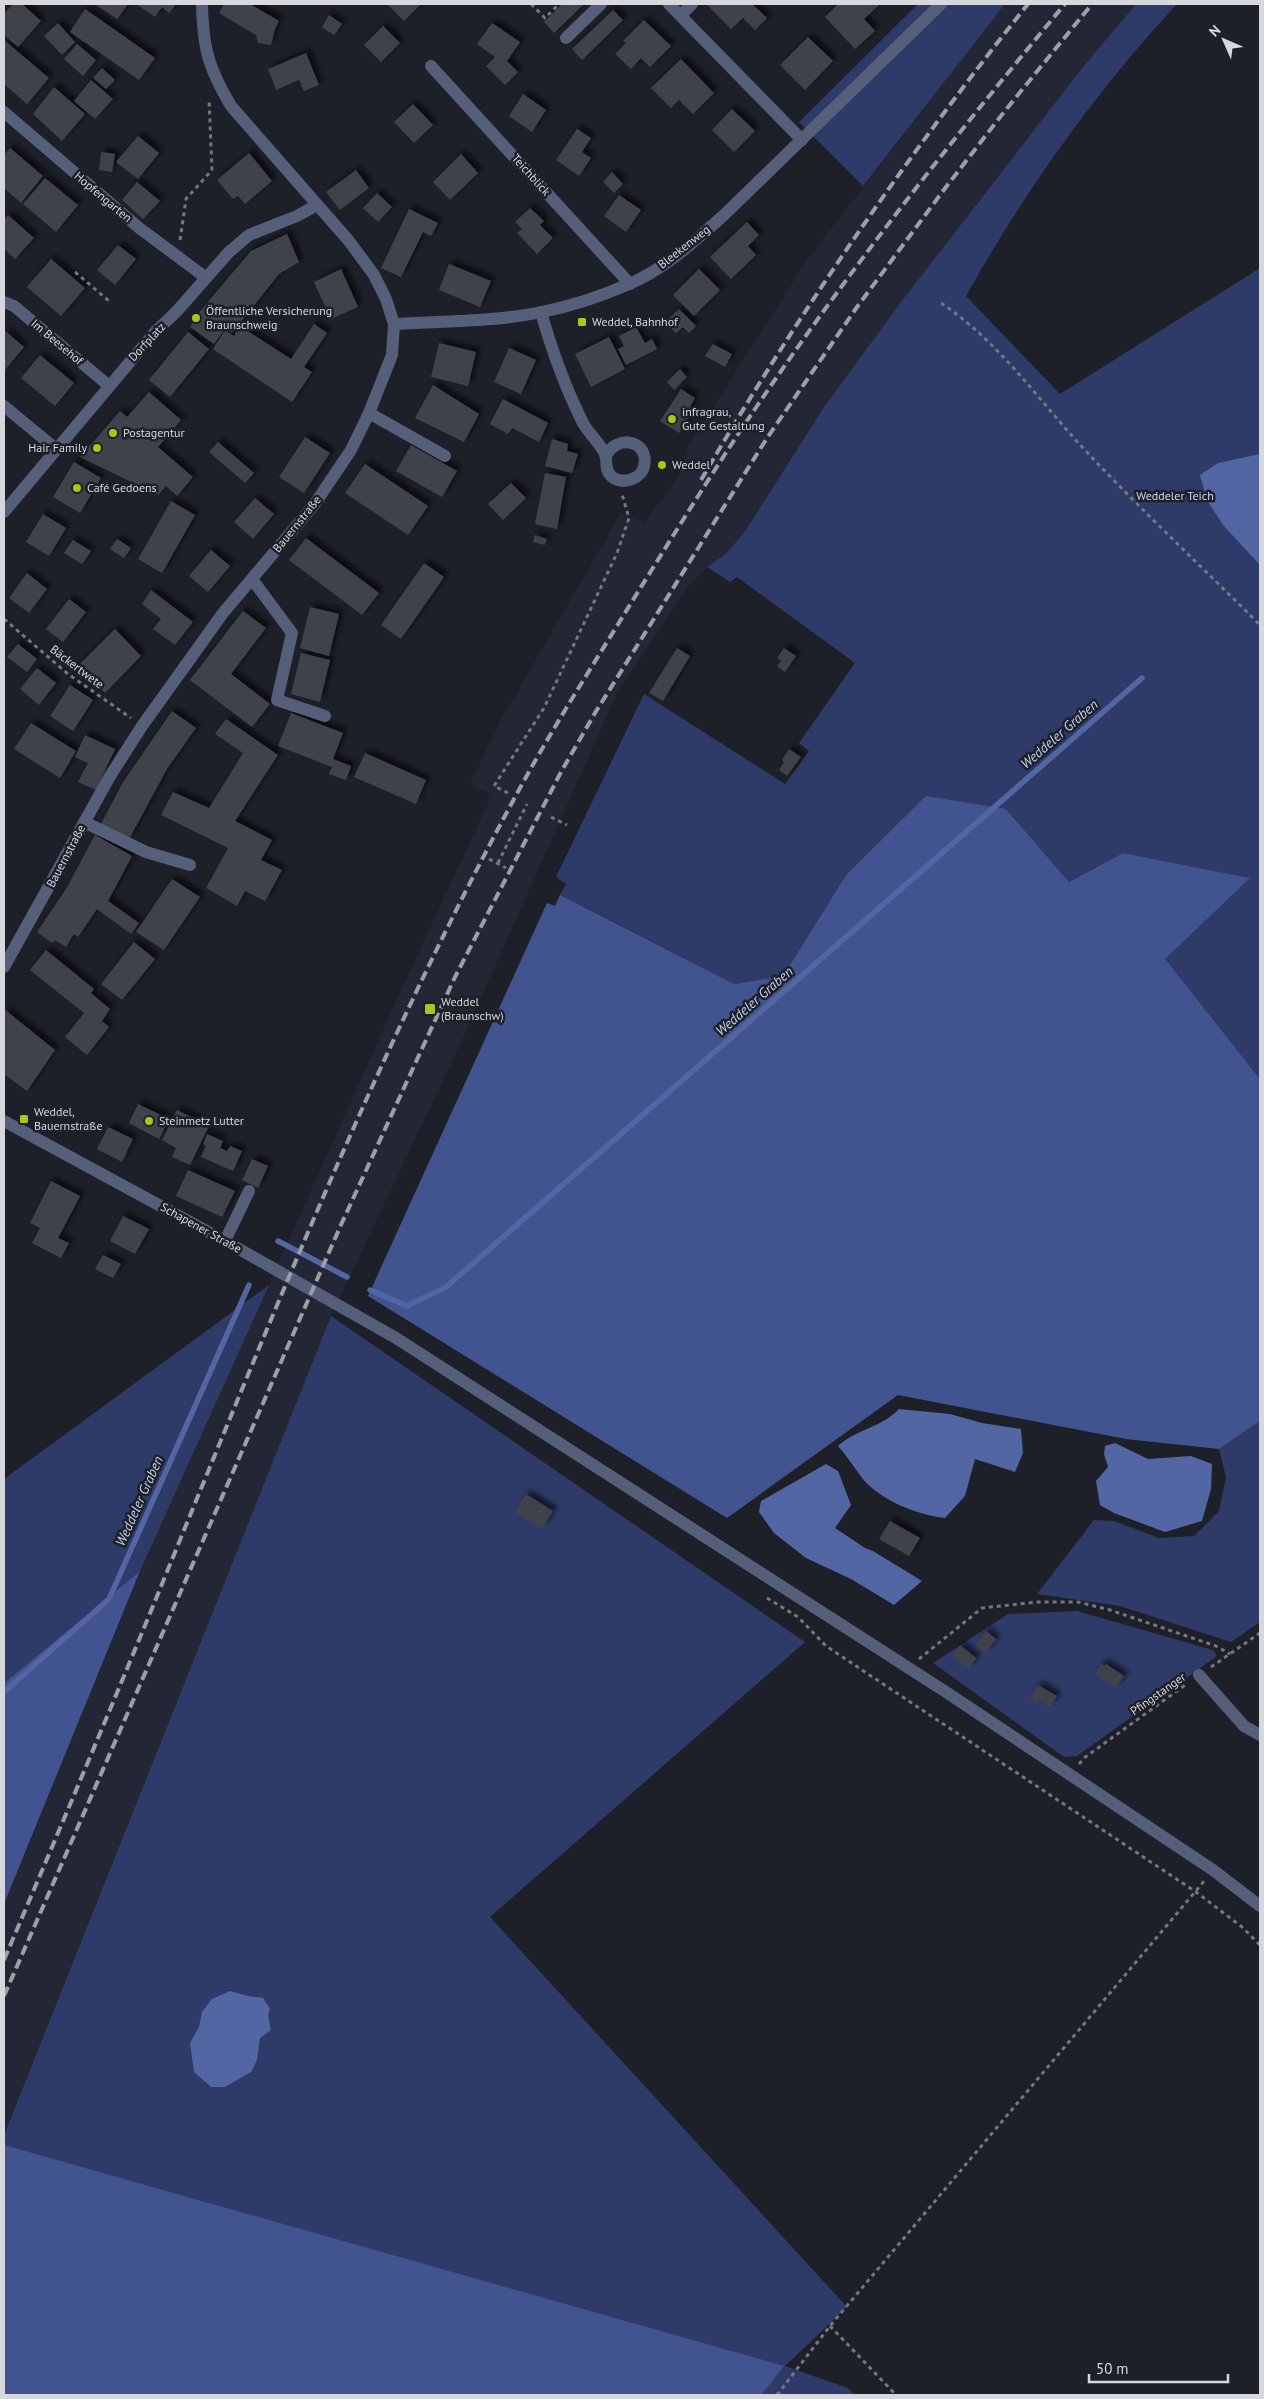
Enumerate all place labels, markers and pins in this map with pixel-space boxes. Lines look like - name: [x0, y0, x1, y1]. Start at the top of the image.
- place label: Öffentliche Versicherung Braunschweig: [206, 303, 332, 332]
- marker: Öffentliche Versicherung Braunschweig: [190, 312, 202, 324]
- place label: Weddel, Bahnhof: [592, 314, 679, 329]
- marker: Weddel, Bahnhof: [576, 316, 588, 328]
- place label: infragrau, Gute Gestaltung: [682, 404, 765, 433]
- marker: infragrau, Gute Gestaltung: [666, 413, 678, 425]
- place label: Postagentur: [123, 425, 185, 440]
- marker: Postagentur: [107, 427, 119, 439]
- place label: Hair Family: [28, 440, 87, 455]
- marker: Hair Family: [91, 442, 103, 454]
- place label: Weddel: [672, 457, 711, 472]
- marker: Weddel: [656, 459, 668, 471]
- place label: Café Gedoens: [87, 480, 157, 495]
- marker: Café Gedoens: [71, 482, 83, 494]
- place label: Weddel (Braunschw): [441, 994, 504, 1023]
- marker: Weddel (Braunschw): [423, 1002, 437, 1016]
- place label: Weddel, Bauernstraße: [34, 1104, 103, 1133]
- marker: Weddel, Bauernstraße: [18, 1113, 30, 1125]
- place label: Steinmetz Lutter: [159, 1113, 244, 1128]
- marker: Steinmetz Lutter: [143, 1115, 155, 1127]

